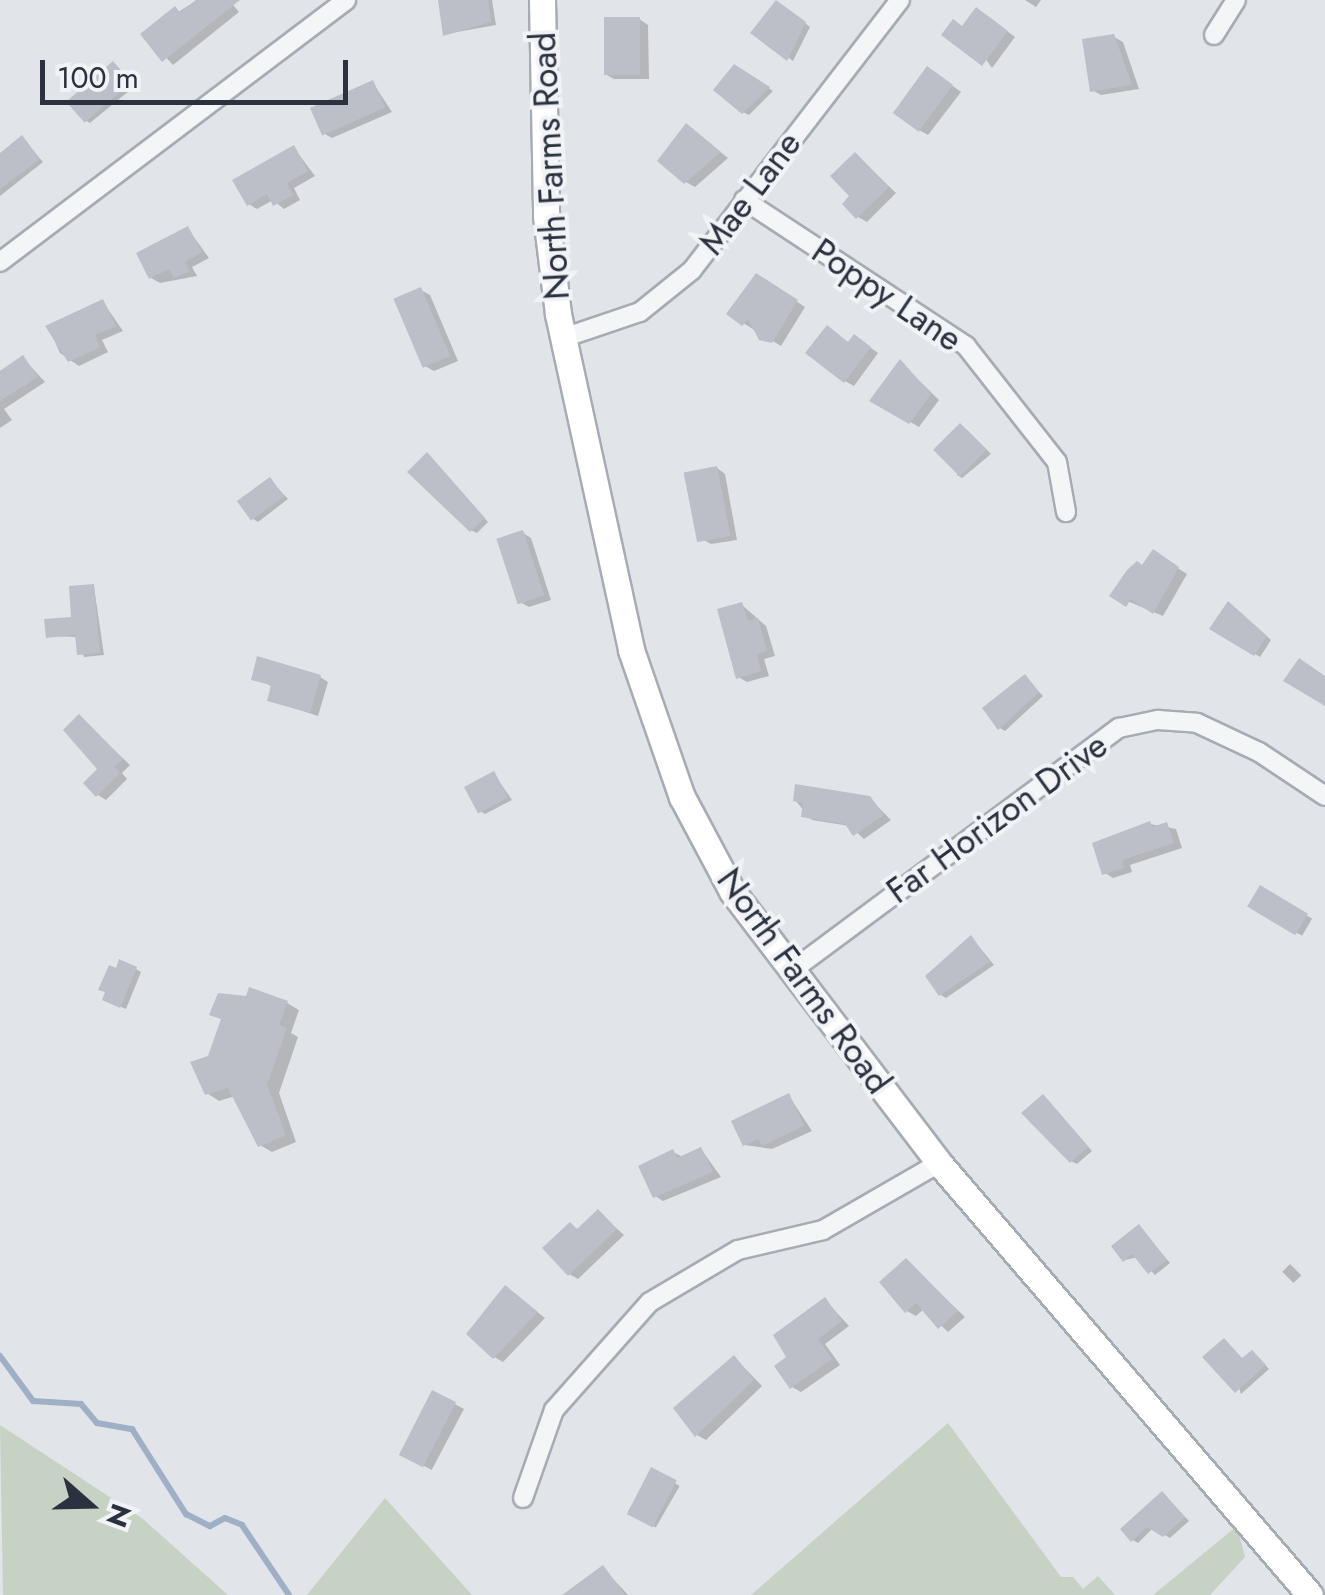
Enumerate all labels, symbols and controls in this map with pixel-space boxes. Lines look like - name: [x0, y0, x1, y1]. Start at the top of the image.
- street label: North Farms Road: [522, 31, 578, 301]
- scale bar: [45, 40, 352, 102]
- text: 100 m: [57, 56, 139, 99]
- street label: Mae Lane: [690, 123, 810, 263]
- street label: Poppy Lane: [804, 230, 970, 360]
- street label: Far Horizon Drive: [879, 724, 1115, 912]
- street label: North Farms Road: [708, 860, 900, 1102]
- north arrow: [40, 1455, 140, 1555]
- text: N: [96, 1498, 142, 1533]

